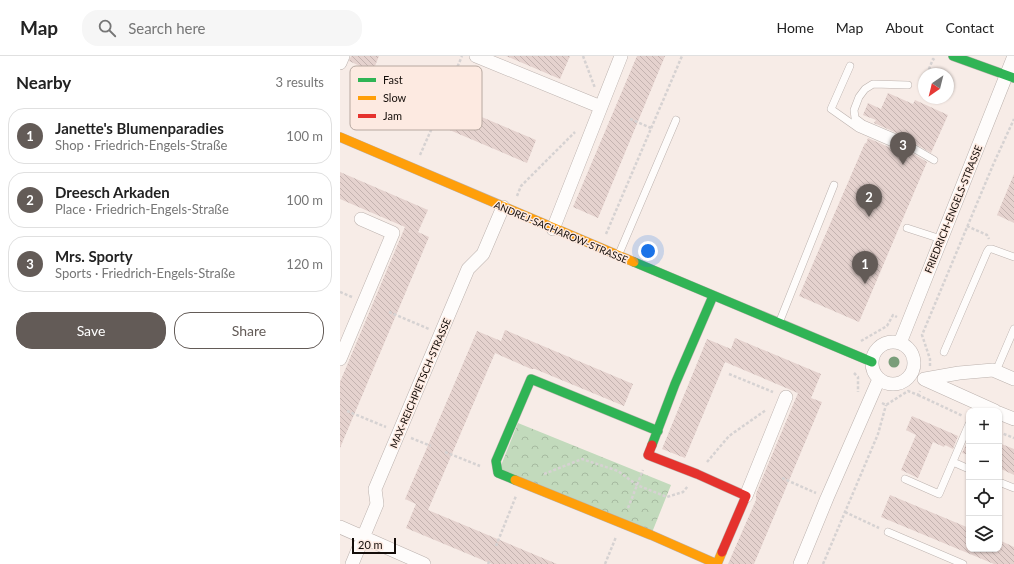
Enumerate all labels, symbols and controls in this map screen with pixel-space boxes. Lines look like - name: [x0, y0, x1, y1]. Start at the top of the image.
- search box: [82, 10, 362, 46]
- text: Map: [20, 16, 58, 39]
- icon: search: [96, 17, 118, 39]
- text: Search here: [128, 19, 206, 37]
- text: Home: [776, 19, 814, 36]
- text: Map: [836, 19, 863, 36]
- text: About: [885, 19, 923, 36]
- text: Contact: [945, 19, 994, 36]
- legend: [350, 66, 482, 130]
- north arrow: [918, 68, 954, 104]
- text: Nearby: [16, 72, 71, 93]
- text: Fast: [383, 73, 403, 86]
- text: 3 results: [276, 74, 324, 90]
- text: Slow: [383, 91, 407, 104]
- text: Jam: [383, 109, 402, 122]
- text: Janette's Blumenparadies: [55, 119, 224, 137]
- text: 1: [26, 128, 34, 144]
- text: 100 m: [286, 128, 323, 144]
- pin: 3: [890, 132, 916, 165]
- text: Shop · Friedrich-Engels-Straße: [55, 137, 227, 153]
- street label: FRIEDRICH-ENGELS-STRASSE: [922, 143, 984, 275]
- text: Dreesch Arkaden: [55, 183, 170, 201]
- pin: 2: [856, 184, 882, 217]
- text: 2: [26, 192, 34, 208]
- text: 100 m: [286, 192, 323, 208]
- street label: ANDREJ-SACHAROW-STRASSE: [492, 198, 630, 266]
- text: Place · Friedrich-Engels-Straße: [55, 201, 229, 217]
- your location: [638, 241, 658, 261]
- text: Mrs. Sporty: [55, 247, 133, 265]
- pin: 1: [852, 251, 878, 284]
- text: 3: [26, 256, 34, 272]
- text: 120 m: [286, 256, 323, 272]
- text: Sports · Friedrich-Engels-Straße: [55, 265, 235, 281]
- button: Save: [16, 312, 166, 349]
- button: Share: [174, 312, 324, 349]
- street label: MAX-REICHPIETSCH-STRASSE: [387, 316, 453, 450]
- map controls: [966, 408, 1002, 552]
- button: +: [966, 408, 1002, 444]
- button: −: [966, 444, 1002, 480]
- button: locate: [966, 480, 1002, 516]
- button: layers: [966, 516, 1002, 552]
- scale bar: [352, 536, 396, 555]
- text: 20 m: [358, 538, 383, 551]

